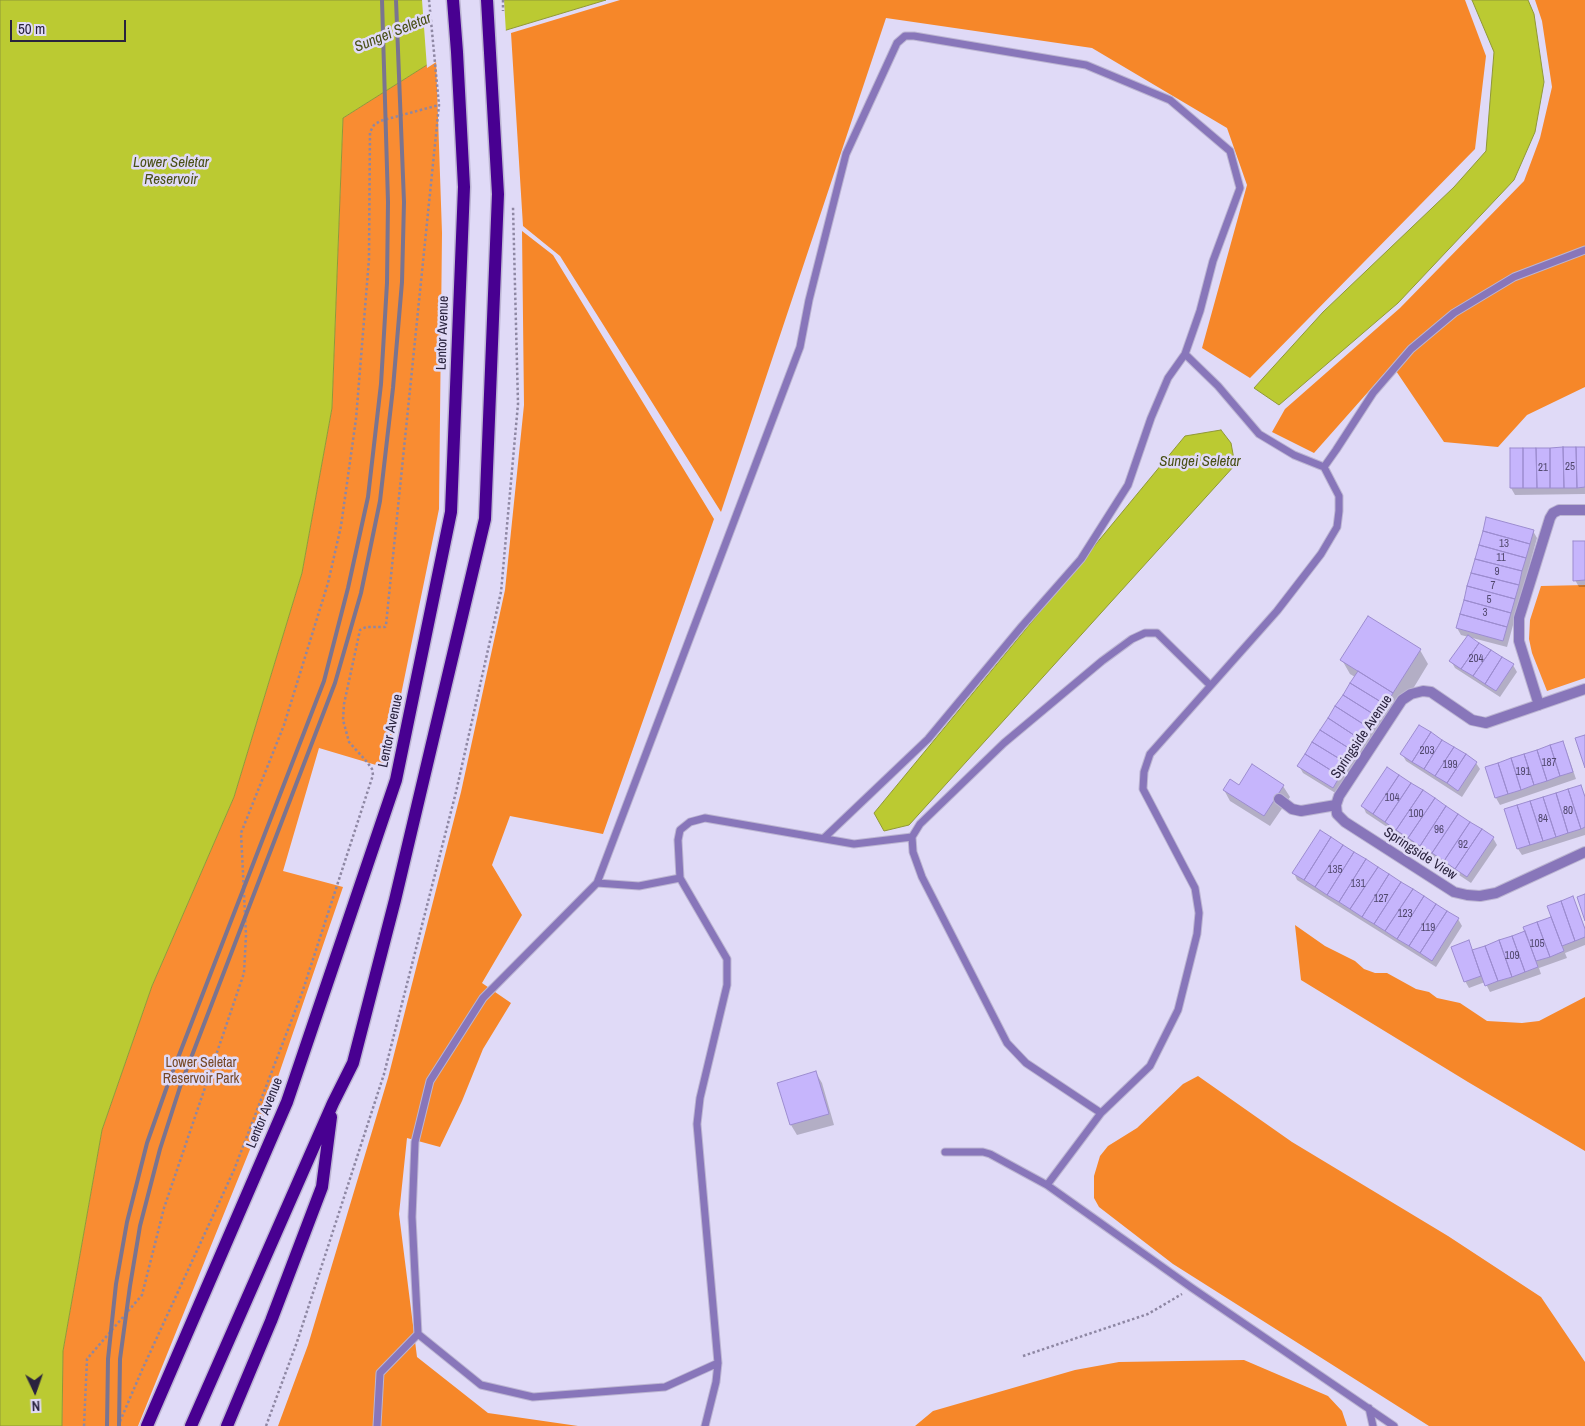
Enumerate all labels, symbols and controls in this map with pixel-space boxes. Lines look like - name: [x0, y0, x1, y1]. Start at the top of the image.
- water label: Sungei Seletar: [352, 9, 434, 57]
- scale bar: [12, 10, 129, 42]
- text: 50 m: [18, 18, 45, 39]
- water label: Lower Seletar Reservoir: [133, 154, 209, 189]
- street label: Lentor Avenue: [433, 295, 453, 371]
- water label: Sungei Seletar: [1159, 453, 1241, 471]
- house number: 25: [1565, 460, 1575, 474]
- house number: 21: [1538, 461, 1548, 475]
- house number: 13: [1499, 537, 1509, 551]
- house number: 11: [1496, 551, 1506, 565]
- house number: 9: [1494, 565, 1500, 579]
- house number: 7: [1490, 579, 1496, 593]
- house number: 5: [1486, 593, 1492, 607]
- house number: 3: [1482, 606, 1488, 620]
- house number: 204: [1468, 652, 1484, 666]
- street label: Springside Avenue: [1328, 692, 1396, 782]
- street label: Lentor Avenue: [375, 693, 407, 769]
- house number: 203: [1419, 744, 1435, 758]
- house number: 187: [1541, 756, 1557, 770]
- house number: 199: [1442, 758, 1458, 772]
- house number: 191: [1515, 765, 1531, 779]
- house number: 104: [1384, 791, 1400, 805]
- house number: 80: [1563, 804, 1573, 818]
- house number: 100: [1408, 807, 1424, 821]
- house number: 84: [1538, 812, 1548, 826]
- house number: 96: [1434, 823, 1444, 837]
- street label: Springside View: [1380, 824, 1460, 884]
- house number: 92: [1458, 838, 1468, 852]
- house number: 135: [1327, 863, 1343, 877]
- house number: 131: [1350, 877, 1366, 891]
- house number: 127: [1373, 892, 1389, 906]
- house number: 123: [1397, 907, 1413, 921]
- house number: 119: [1421, 921, 1435, 935]
- house number: 105: [1529, 937, 1545, 951]
- house number: 109: [1504, 949, 1520, 963]
- park label: Lower Seletar Reservoir Park: [163, 1055, 239, 1088]
- street label: Lentor Avenue: [243, 1075, 287, 1151]
- north arrow: [10, 1366, 60, 1416]
- text: N: [31, 1397, 40, 1415]

